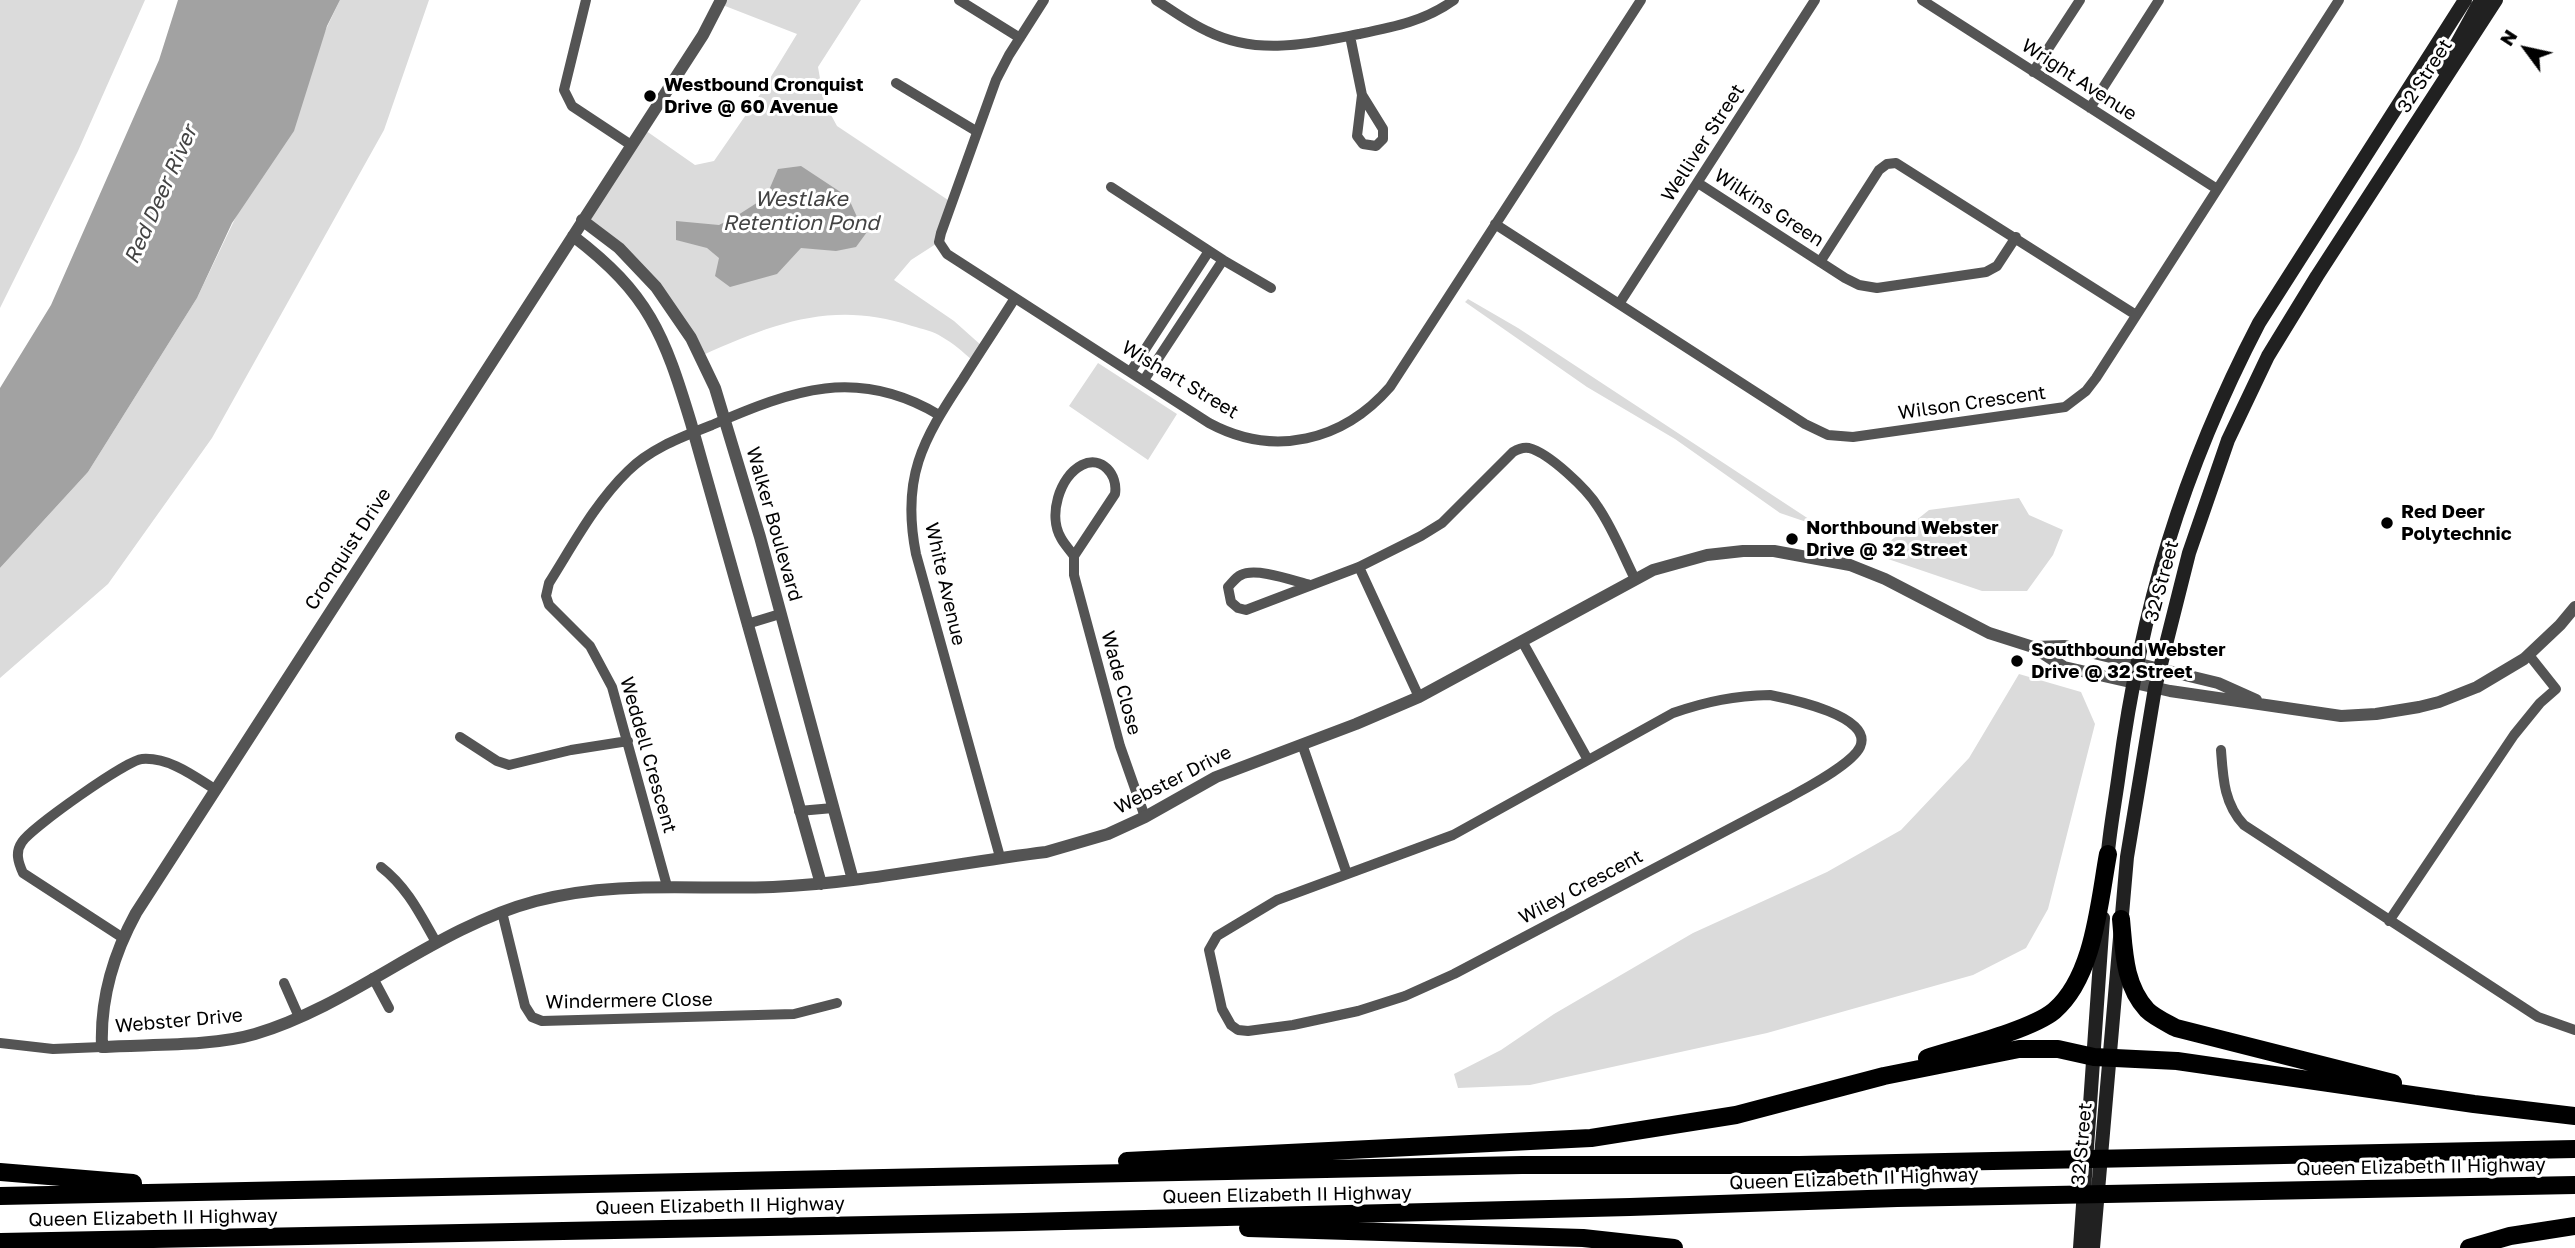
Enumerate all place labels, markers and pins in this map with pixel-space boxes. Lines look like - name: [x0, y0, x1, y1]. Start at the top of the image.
- place label: Westbound Cronquist Drive @ 60 Avenue: [664, 74, 864, 118]
- marker: Westbound Cronquist Drive @ 60 Avenue: [642, 88, 658, 104]
- place label: Red Deer Polytechnic: [2401, 501, 2512, 545]
- marker: Red Deer Polytechnic: [2379, 515, 2395, 531]
- place label: Northbound Webster Drive @ 32 Street: [1806, 517, 1999, 561]
- marker: Northbound Webster Drive @ 32 Street: [1784, 531, 1800, 547]
- place label: Southbound Webster Drive @ 32 Street: [2031, 639, 2226, 683]
- marker: Southbound Webster Drive @ 32 Street: [2009, 653, 2025, 669]

